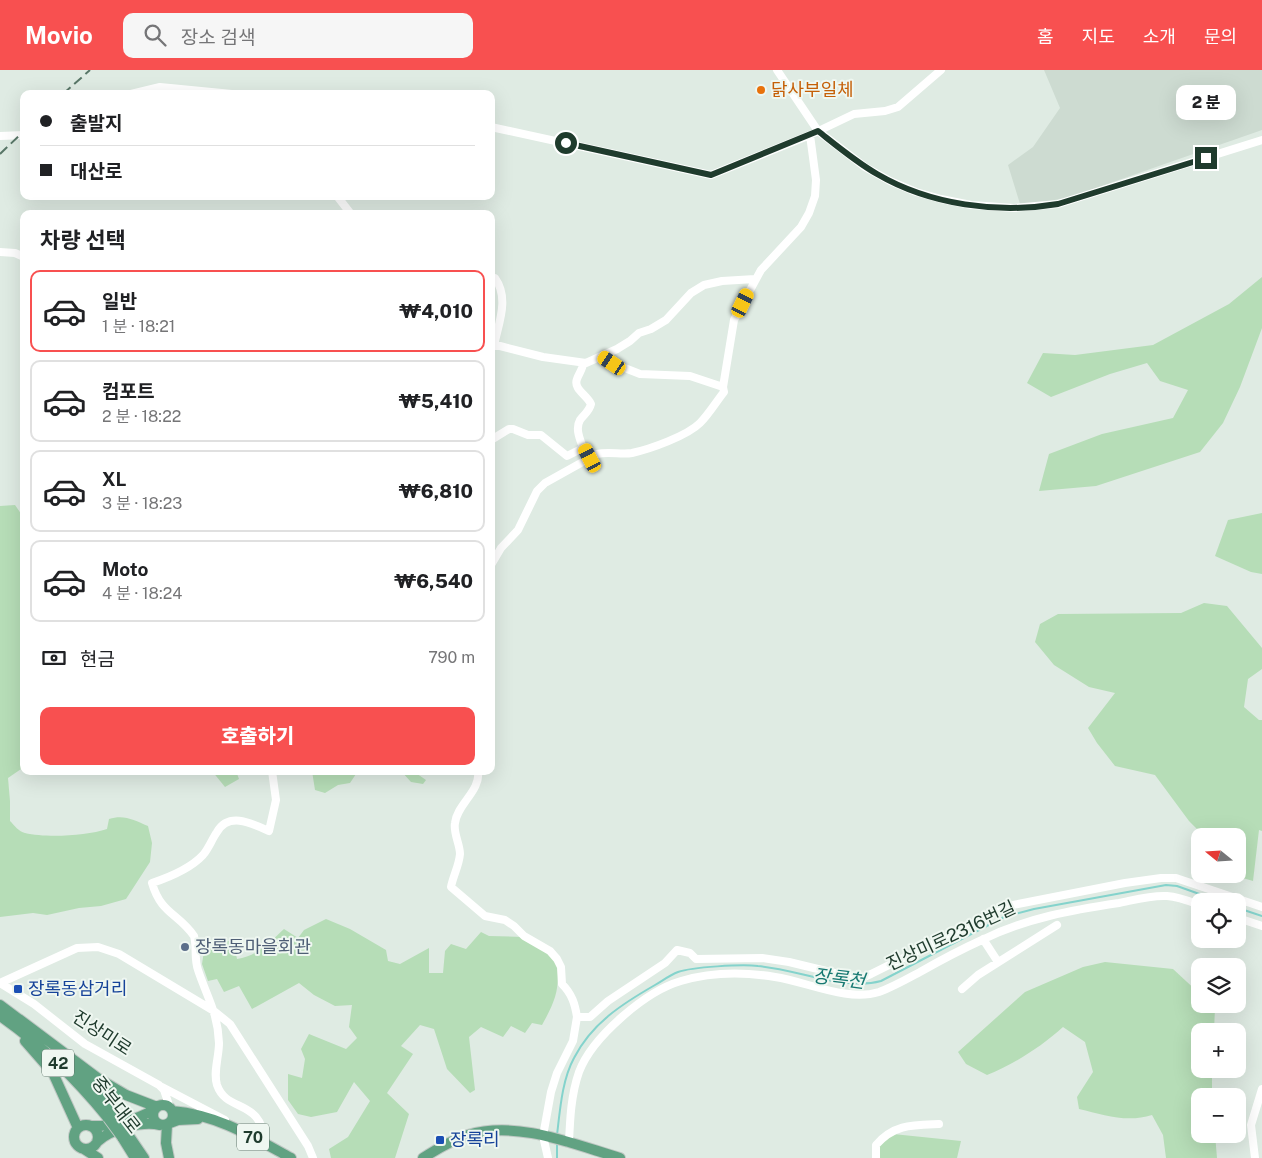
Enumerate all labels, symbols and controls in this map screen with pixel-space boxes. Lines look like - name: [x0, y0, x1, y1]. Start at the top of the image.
- search box: [123, 13, 473, 58]
- text: Movio: [25, 21, 93, 49]
- icon: search: [141, 21, 169, 49]
- text: 장소 검색: [181, 26, 255, 48]
- text: 홈: [1037, 26, 1054, 47]
- text: 지도: [1082, 26, 1115, 47]
- text: 소개: [1143, 26, 1176, 47]
- text: 문의: [1204, 26, 1237, 47]
- place label: 닭사부일체: [771, 79, 854, 100]
- marker: 닭사부일체: [755, 84, 767, 96]
- callout: 2 분: [1176, 86, 1236, 121]
- text: 2 분: [1192, 93, 1220, 112]
- text: 출발지: [70, 112, 122, 134]
- route start: [555, 132, 577, 154]
- route end: [1195, 147, 1217, 169]
- text: 대산로: [70, 160, 122, 182]
- text: 차량 선택: [40, 227, 126, 253]
- car: [729, 286, 756, 320]
- icon: car: [42, 289, 87, 334]
- text: 일반: [102, 290, 137, 312]
- text: ₩4,010: [399, 300, 473, 322]
- text: 1 분 · 18:21: [102, 317, 175, 336]
- car: [595, 348, 628, 378]
- icon: car: [42, 379, 87, 424]
- text: 컴포트: [102, 380, 154, 402]
- text: ₩5,410: [399, 390, 473, 412]
- text: 2 분 · 18:22: [102, 407, 181, 426]
- car: [576, 441, 603, 475]
- text: XL: [102, 468, 127, 490]
- icon: car: [42, 469, 87, 514]
- text: ₩6,810: [399, 480, 473, 502]
- text: 3 분 · 18:23: [102, 494, 182, 513]
- text: Moto: [102, 558, 148, 580]
- icon: car: [42, 559, 87, 604]
- text: ₩6,540: [394, 570, 473, 592]
- text: 4 분 · 18:24: [102, 584, 182, 603]
- icon: cash: [40, 644, 68, 672]
- text: 현금: [80, 648, 115, 670]
- text: 790 m: [428, 648, 475, 667]
- button: 호출하기: [40, 707, 475, 765]
- north arrow: [1191, 828, 1246, 882]
- map controls: [1191, 828, 1246, 1143]
- button: locate: [1191, 893, 1246, 948]
- street label: 진상미로2316번길: [883, 896, 1019, 975]
- place label: 장록동마을회관: [195, 936, 311, 957]
- marker: 장록동마을회관: [179, 941, 191, 953]
- button: layers: [1191, 958, 1246, 1013]
- water label: 장록천: [812, 964, 868, 992]
- place label: 장록동삼거리: [28, 978, 127, 999]
- marker: 장록동삼거리: [12, 983, 24, 995]
- street label: 진상미로: [69, 1006, 136, 1059]
- button: +: [1191, 1023, 1246, 1078]
- road number: 42: [42, 1050, 74, 1076]
- street label: 중부대로: [88, 1072, 145, 1137]
- button: −: [1191, 1088, 1246, 1143]
- road number: 70: [237, 1124, 269, 1150]
- place label: 장록리: [450, 1129, 500, 1150]
- marker: 장록리: [434, 1134, 446, 1146]

